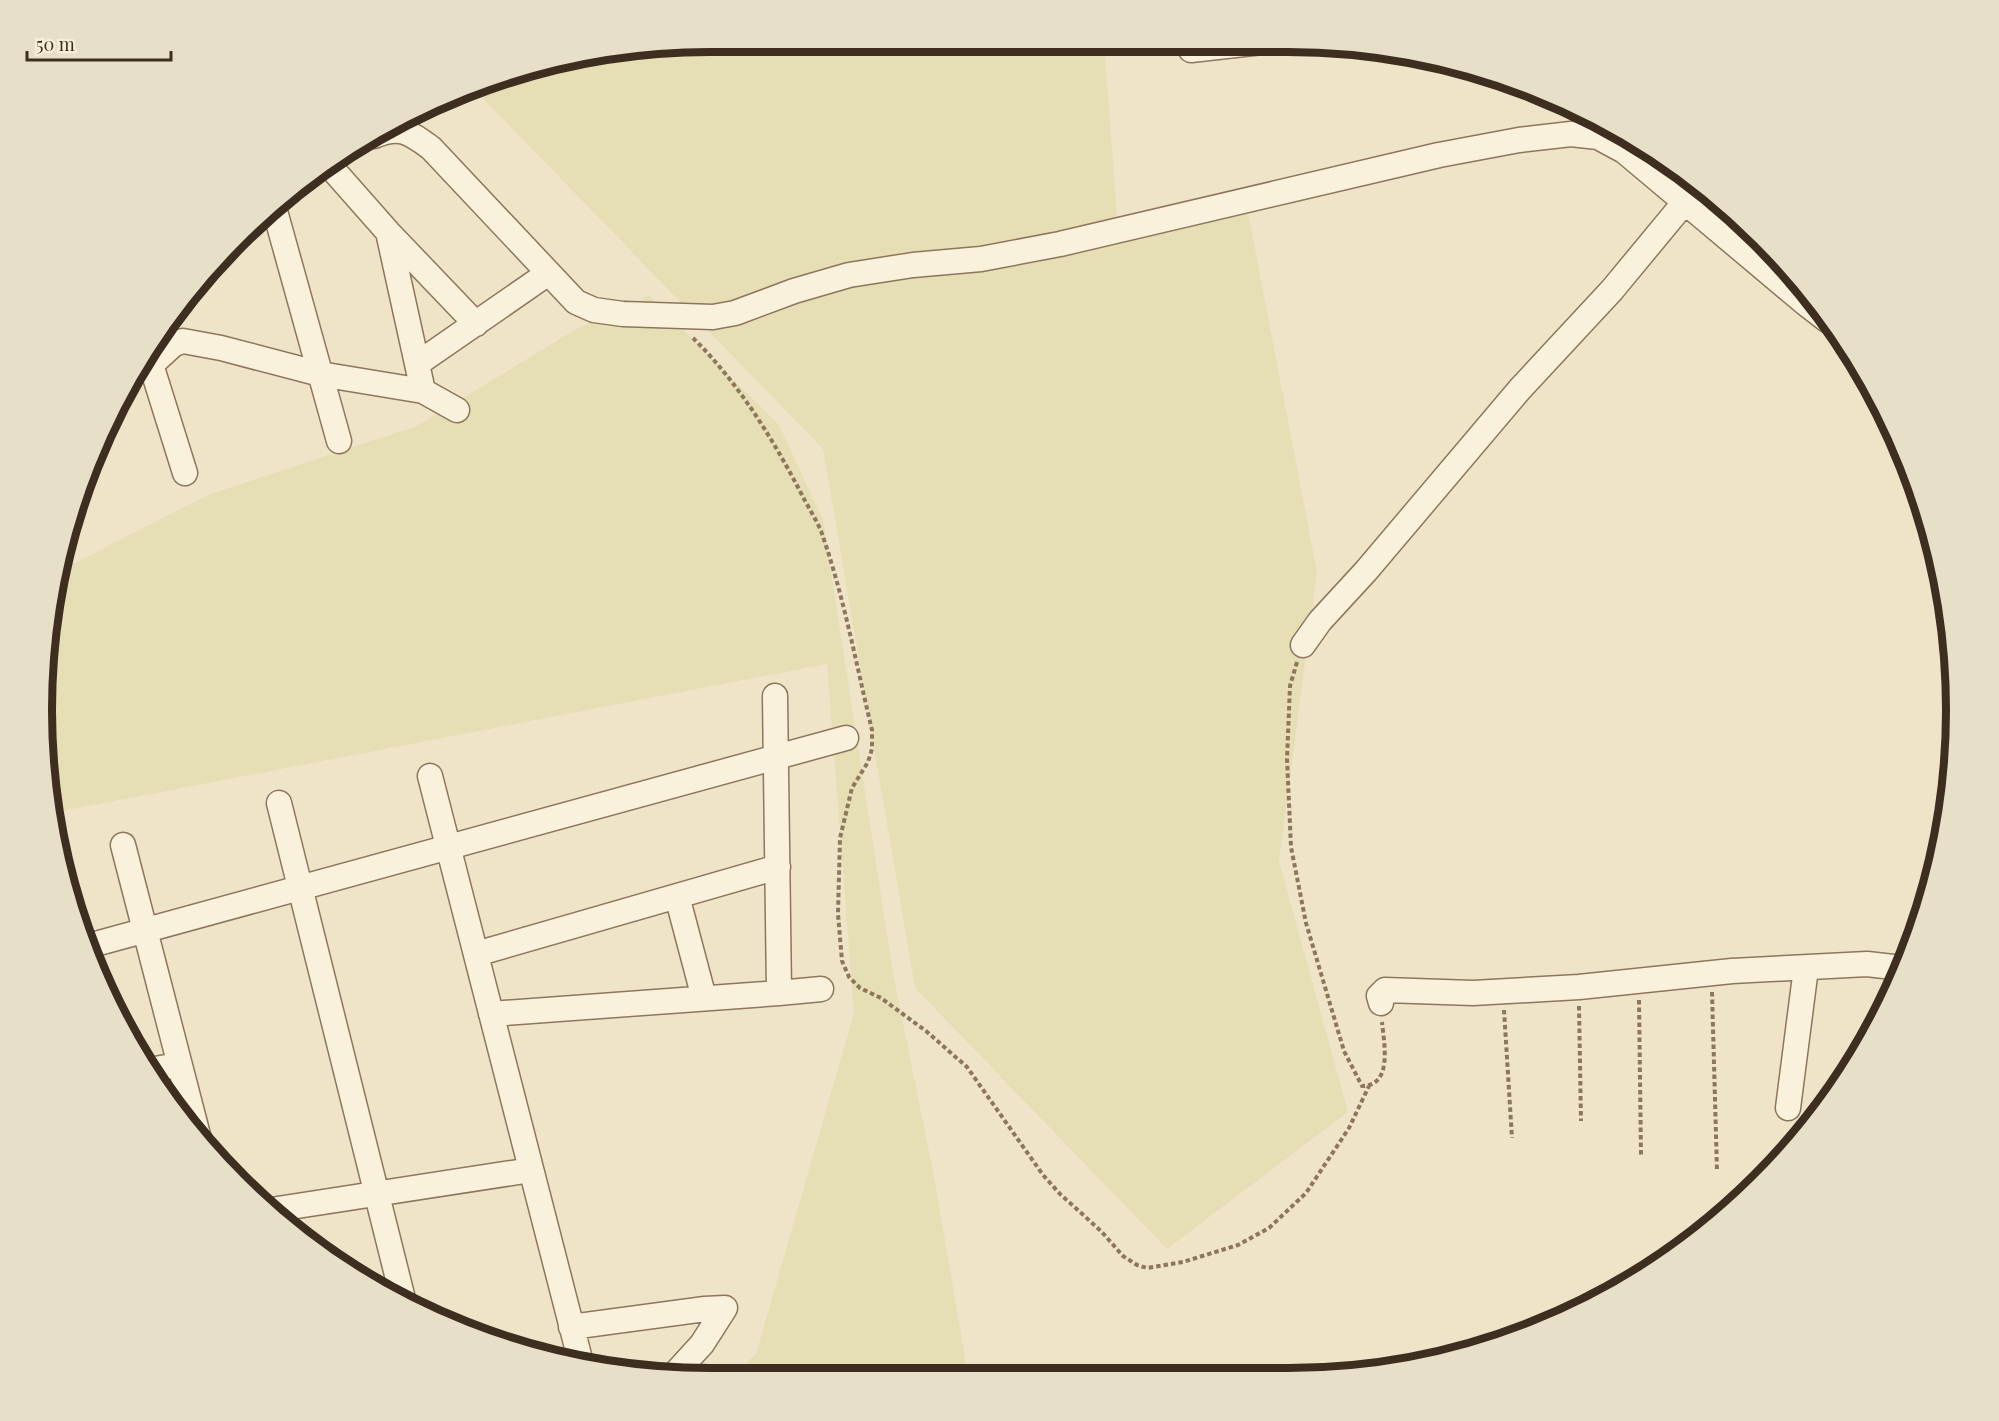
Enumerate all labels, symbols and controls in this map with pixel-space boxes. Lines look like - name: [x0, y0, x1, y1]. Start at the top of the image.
- scale bar: [27, 24, 171, 62]
- text: 50 m: [36, 32, 75, 56]

